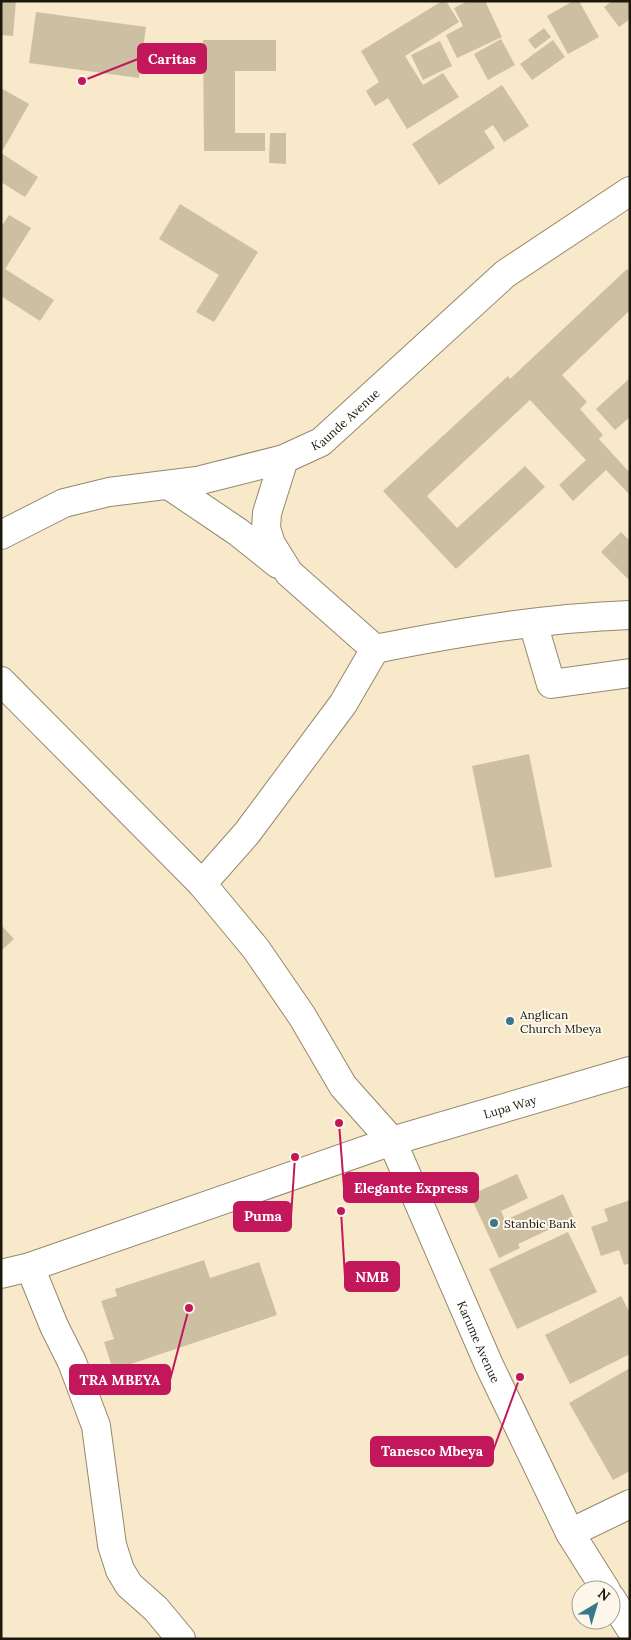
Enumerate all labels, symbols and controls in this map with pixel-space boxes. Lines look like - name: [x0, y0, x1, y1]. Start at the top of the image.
- callout: Caritas: [138, 44, 206, 73]
- text: Caritas: [148, 50, 196, 68]
- street label: Kaunde Avenue: [308, 385, 383, 453]
- place label: Anglican Church Mbeya: [519, 1007, 602, 1036]
- marker: Anglican Church Mbeya: [504, 1015, 516, 1027]
- street label: Lupa Way: [482, 1091, 539, 1121]
- callout: Elegante Express: [344, 1173, 478, 1202]
- text: Elegante Express: [354, 1179, 468, 1197]
- callout: Puma: [234, 1202, 291, 1231]
- text: Puma: [244, 1207, 283, 1225]
- place label: Stanbic Bank: [504, 1216, 577, 1231]
- marker: Stanbic Bank: [488, 1217, 500, 1229]
- callout: NMB: [345, 1262, 399, 1291]
- text: NMB: [355, 1268, 389, 1286]
- street label: Karume Avenue: [455, 1298, 504, 1385]
- callout: TRA MBEYA: [70, 1365, 170, 1394]
- text: TRA MBEYA: [80, 1371, 161, 1389]
- callout: Tanesco Mbeya: [371, 1437, 493, 1466]
- text: Tanesco Mbeya: [381, 1442, 484, 1460]
- north arrow: [571, 1580, 621, 1630]
- text: N: [594, 1584, 614, 1605]

